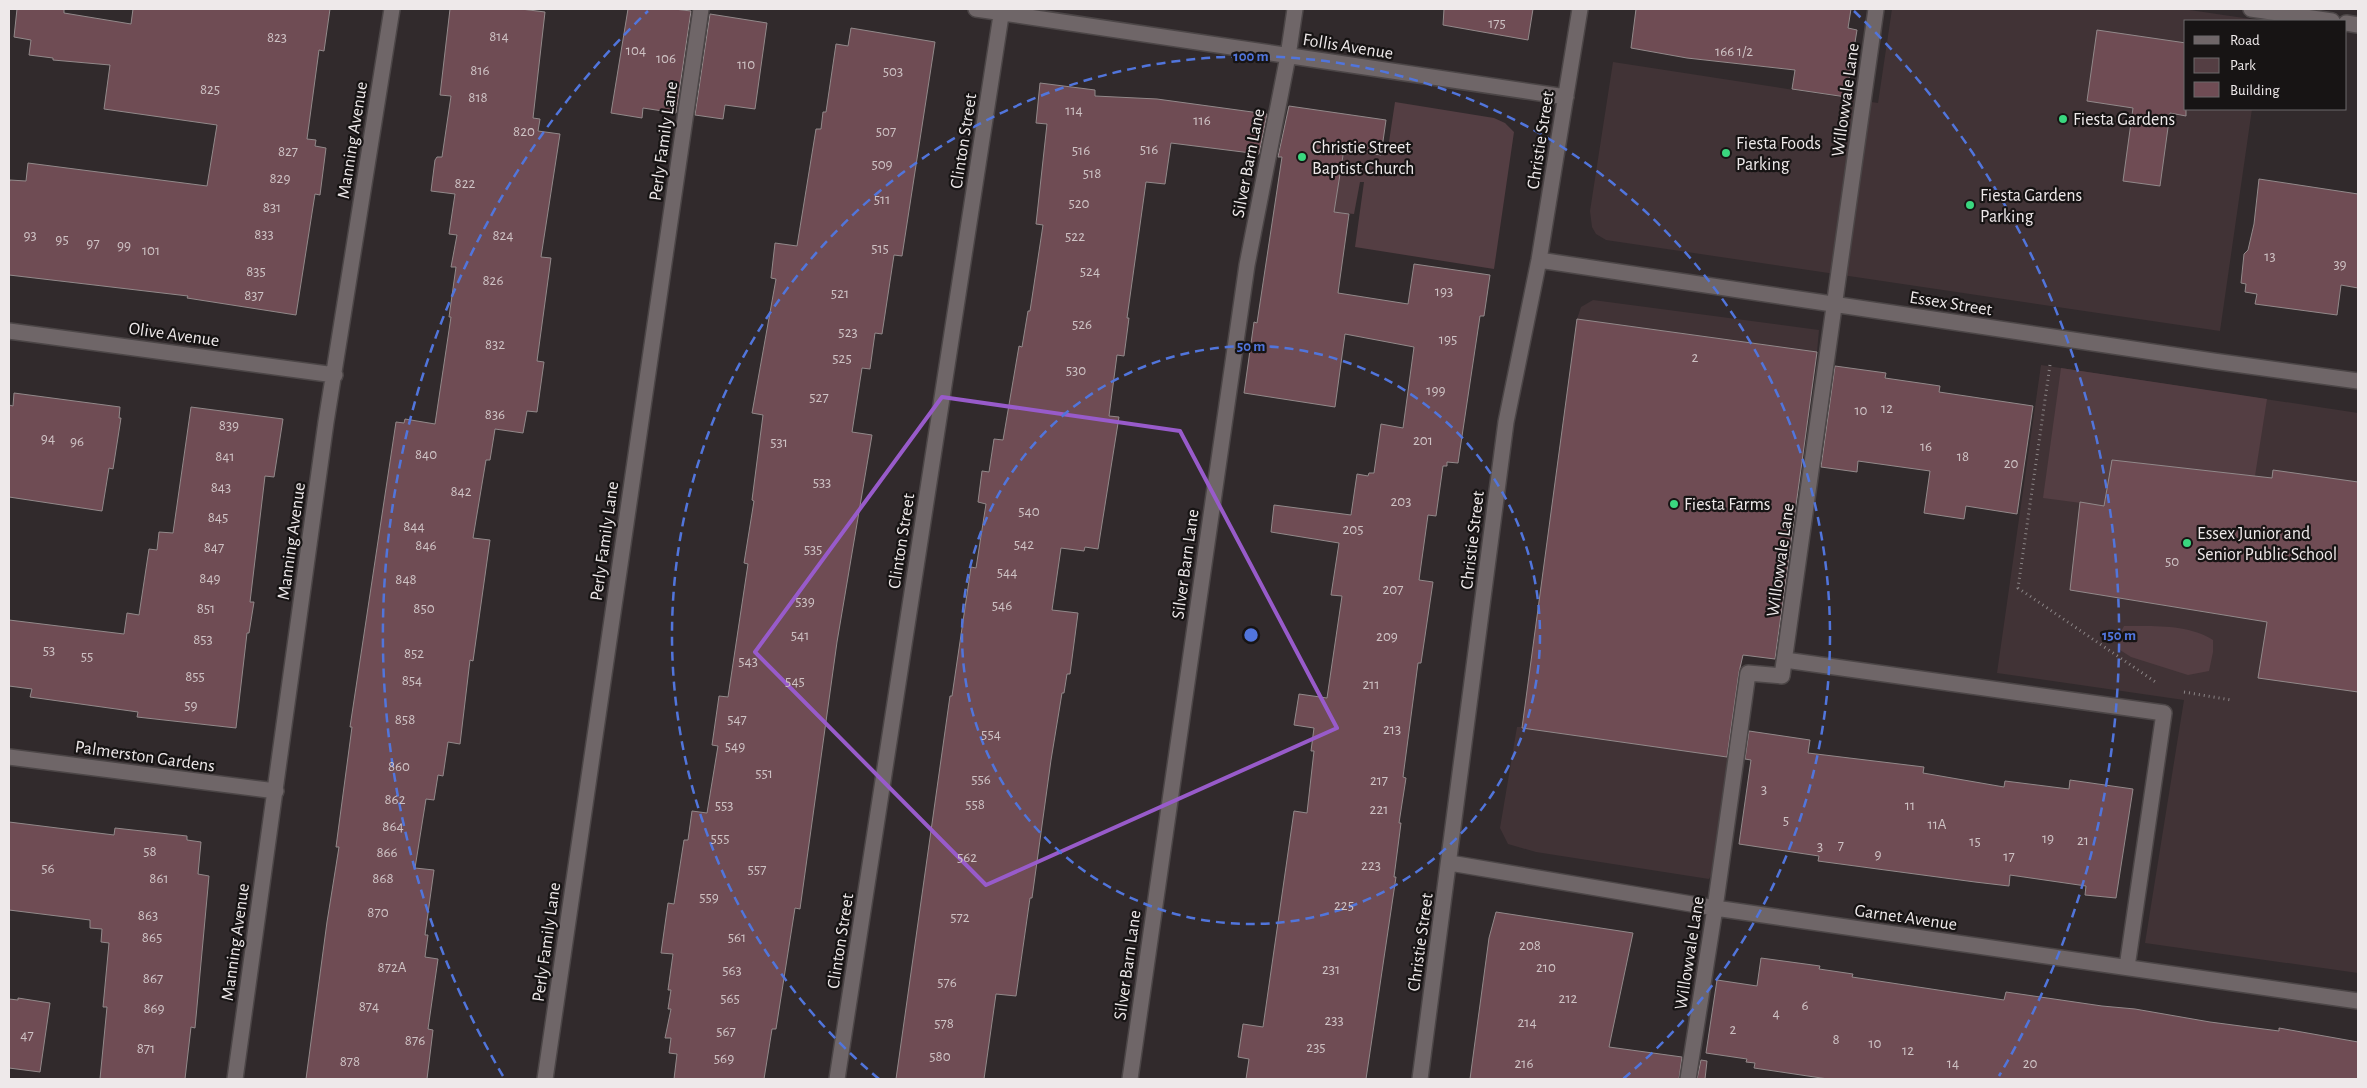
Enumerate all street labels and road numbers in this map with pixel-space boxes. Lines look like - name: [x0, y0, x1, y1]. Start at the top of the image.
- street label: Follis Avenue: [1301, 31, 1394, 63]
- street label: Willowvale Lane: [1829, 42, 1863, 158]
- street label: Manning Avenue: [335, 80, 371, 200]
- street label: Perly Family Lane: [647, 80, 681, 202]
- street label: Christie Street: [1524, 90, 1558, 191]
- street label: Clinton Street: [948, 92, 980, 190]
- street label: Silver Barn Lane: [1230, 107, 1268, 219]
- street label: Essex Street: [1908, 289, 1994, 319]
- street label: Olive Avenue: [127, 320, 220, 350]
- street label: Perly Family Lane: [588, 480, 622, 602]
- street label: Manning Avenue: [275, 481, 309, 601]
- street label: Christie Street: [1458, 490, 1488, 590]
- street label: Clinton Street: [886, 492, 918, 590]
- street label: Willowvale Lane: [1764, 502, 1798, 618]
- street label: Silver Barn Lane: [1169, 508, 1203, 620]
- street label: Palmerston Gardens: [74, 738, 216, 776]
- street label: Perly Family Lane: [530, 881, 564, 1003]
- street label: Manning Avenue: [219, 882, 253, 1002]
- street label: Clinton Street: [825, 892, 857, 990]
- street label: Christie Street: [1405, 892, 1437, 992]
- street label: Willowvale Lane: [1672, 895, 1708, 1011]
- street label: Garnet Avenue: [1853, 902, 1958, 934]
- street label: Silver Barn Lane: [1111, 909, 1145, 1021]

